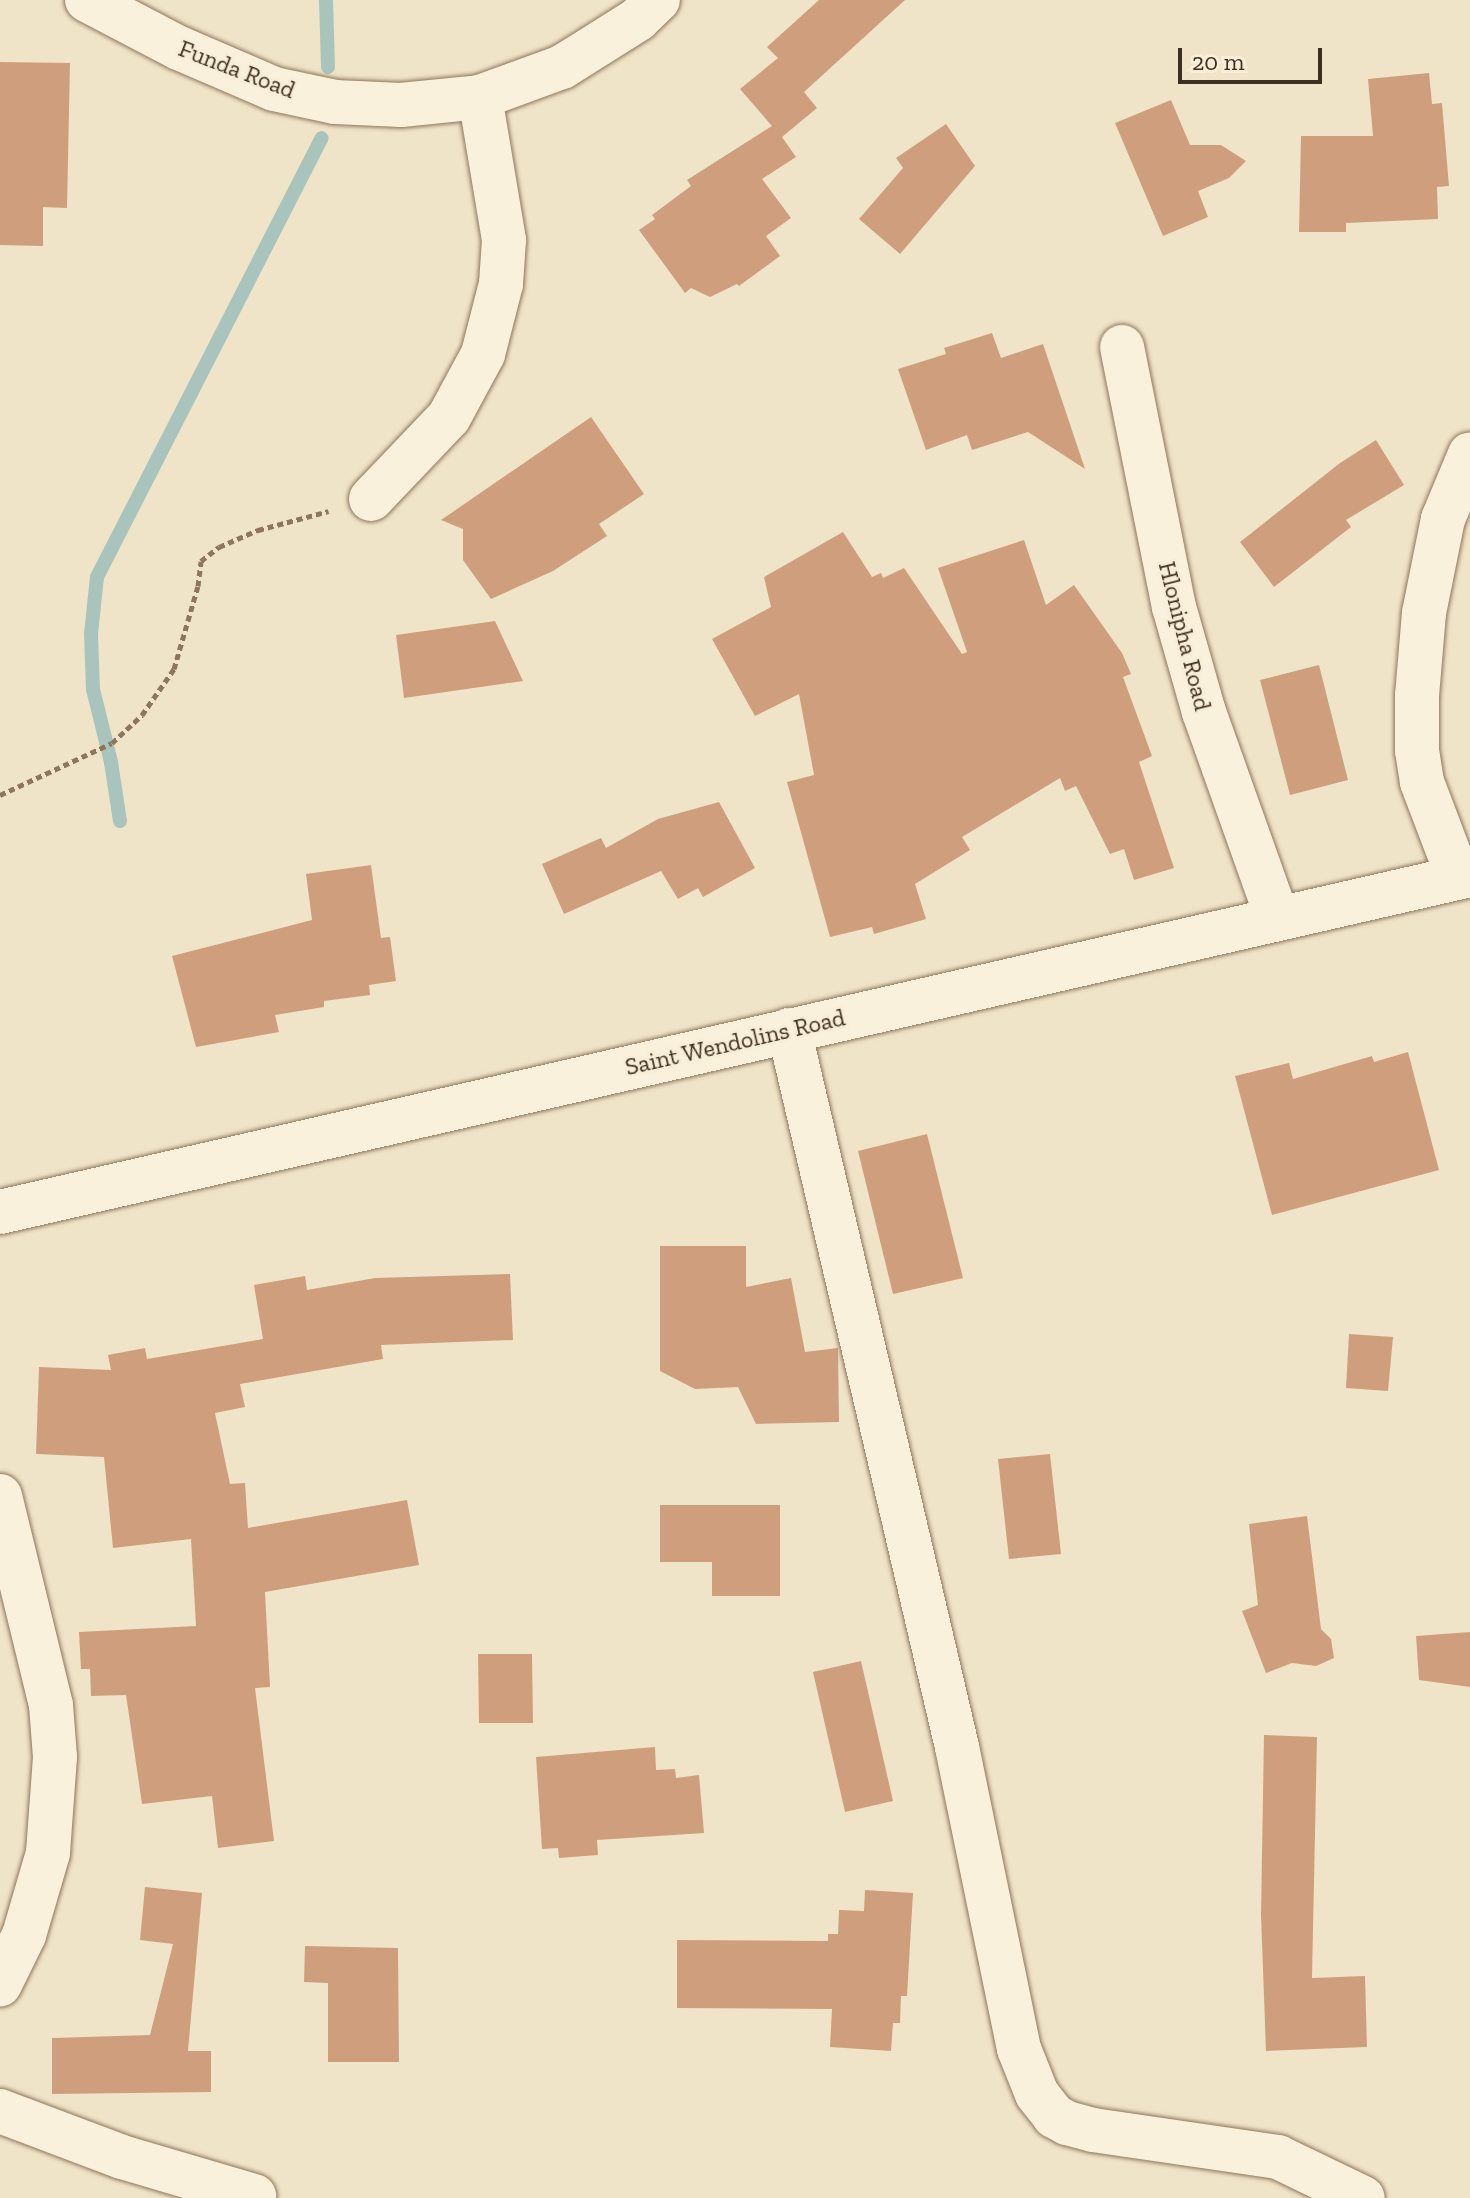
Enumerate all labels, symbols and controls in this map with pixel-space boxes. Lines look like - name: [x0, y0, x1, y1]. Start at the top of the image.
- scale bar: [1182, 32, 1326, 82]
- street label: Funda Road: [175, 34, 299, 104]
- text: 20 m: [1192, 47, 1244, 76]
- street label: Hlonipha Road: [1153, 558, 1217, 714]
- street label: Saint Wendolins Road: [622, 1003, 848, 1081]

